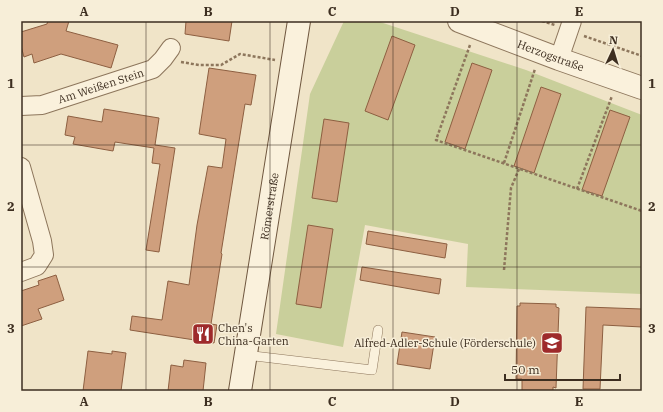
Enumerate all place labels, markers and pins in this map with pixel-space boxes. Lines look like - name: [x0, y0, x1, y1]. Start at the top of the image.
- restaurant icon: Chen's China-Garten: [190, 321, 216, 347]
- place label: Chen's China-Garten: [218, 321, 289, 348]
- school or university icon: Alfred-Adler-Schule (Förderschule): [539, 330, 565, 356]
- place label: Alfred-Adler-Schule (Förderschule): [354, 336, 536, 350]

